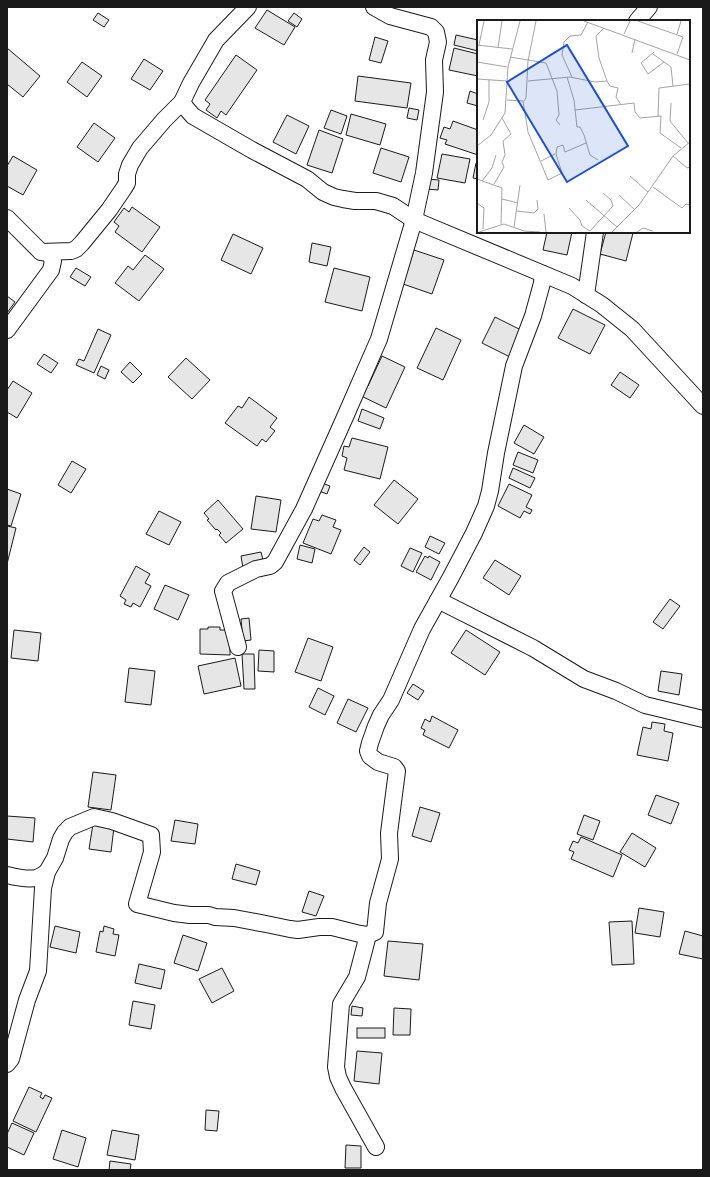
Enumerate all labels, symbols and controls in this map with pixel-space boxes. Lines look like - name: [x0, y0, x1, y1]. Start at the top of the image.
- inset map: [477, 20, 690, 233]

